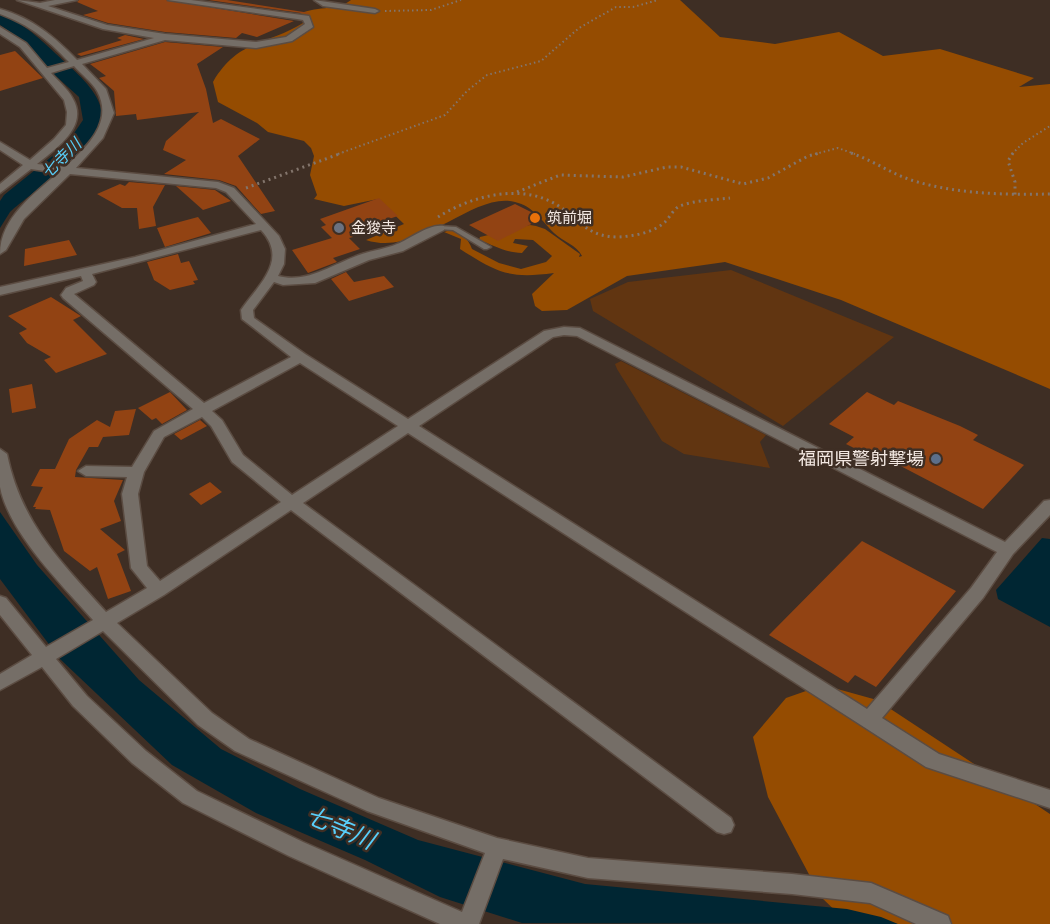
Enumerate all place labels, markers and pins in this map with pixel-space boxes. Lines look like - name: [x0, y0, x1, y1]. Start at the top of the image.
- place label: 筑前堀: [547, 209, 592, 226]
- marker: 筑前堀: [528, 211, 542, 225]
- place label: 金狻寺: [351, 219, 396, 236]
- marker: 金狻寺: [332, 221, 346, 235]
- place label: 福岡県警射撃場: [798, 449, 924, 469]
- marker: 福岡県警射撃場: [929, 452, 943, 466]

